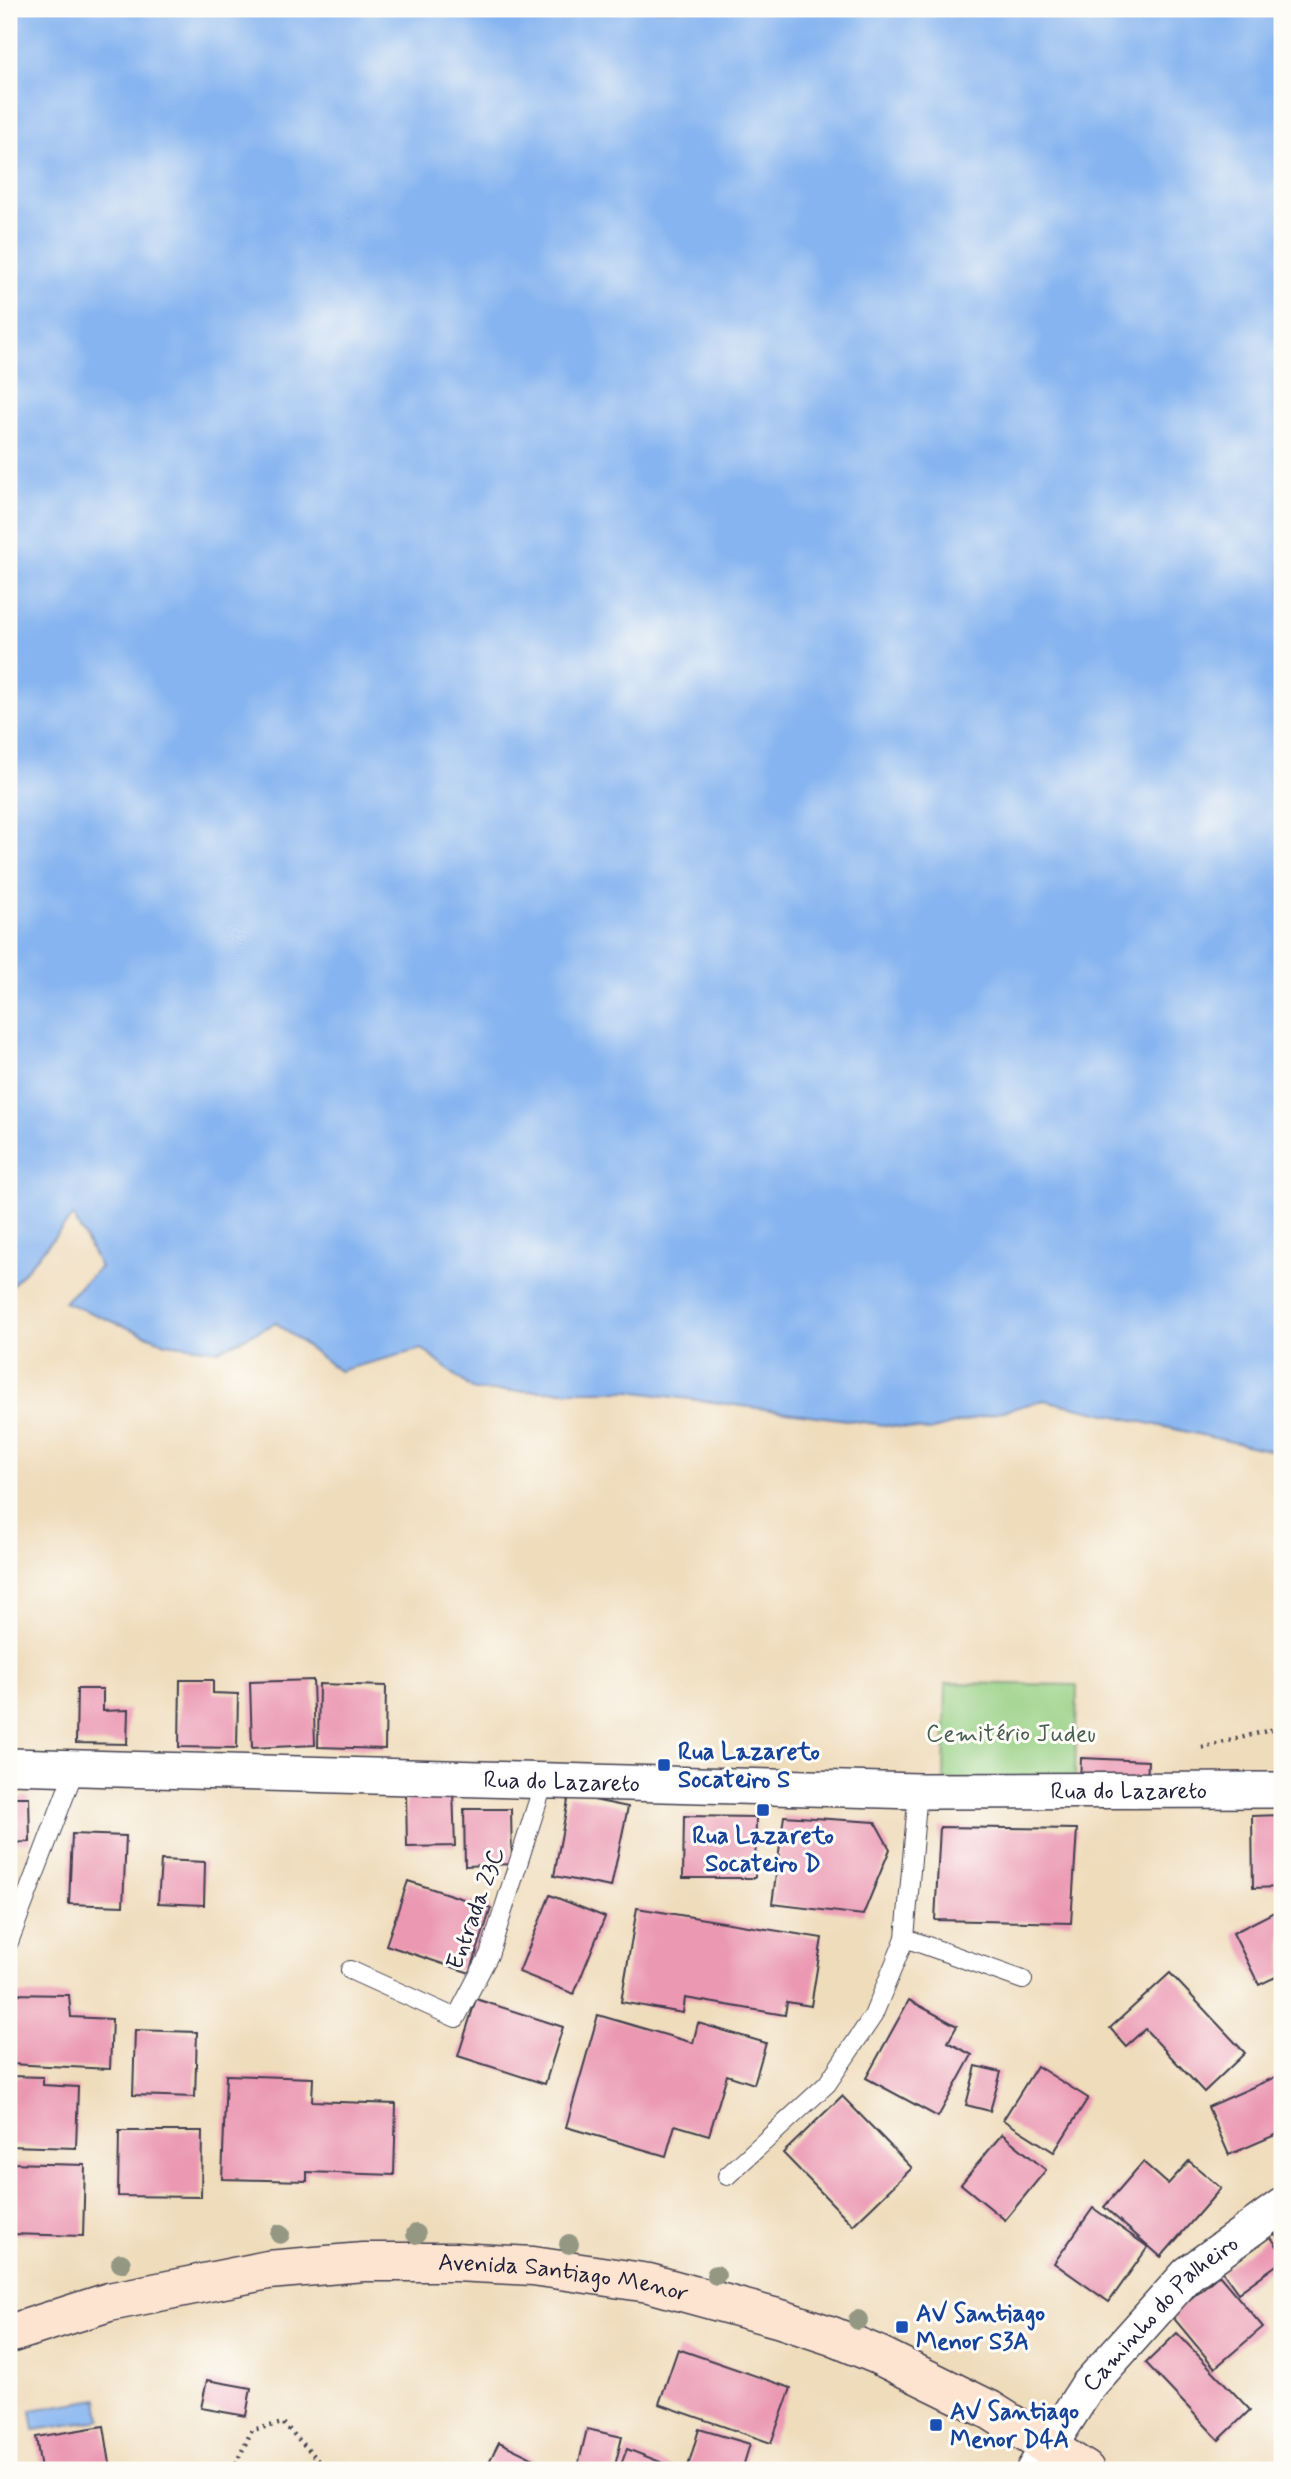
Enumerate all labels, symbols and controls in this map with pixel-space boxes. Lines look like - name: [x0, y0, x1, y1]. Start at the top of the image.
- park label: Cemitério Judeu: [926, 1719, 1096, 1750]
- place label: Rua Lazareto Socateiro S: [678, 1737, 820, 1796]
- marker: Rua Lazareto Socateiro S: [656, 1757, 672, 1773]
- street label: Rua do Lazareto: [483, 1765, 640, 1800]
- street label: Rua do Lazareto: [1050, 1776, 1207, 1808]
- marker: Rua Lazareto Socateiro D: [755, 1802, 771, 1818]
- place label: Rua Lazareto Socateiro D: [692, 1821, 834, 1880]
- street label: Entrada 23C: [440, 1843, 513, 1974]
- street label: Caminho do Palheiro: [1076, 2229, 1245, 2399]
- street label: Avenida Santiago Menor: [438, 2248, 692, 2310]
- place label: AV Santiago Menor S3A: [916, 2299, 1045, 2358]
- marker: AV Santiago Menor S3A: [894, 2319, 910, 2335]
- place label: AV Santiago Menor D4A: [950, 2397, 1079, 2456]
- marker: AV Santiago Menor D4A: [928, 2417, 944, 2433]

